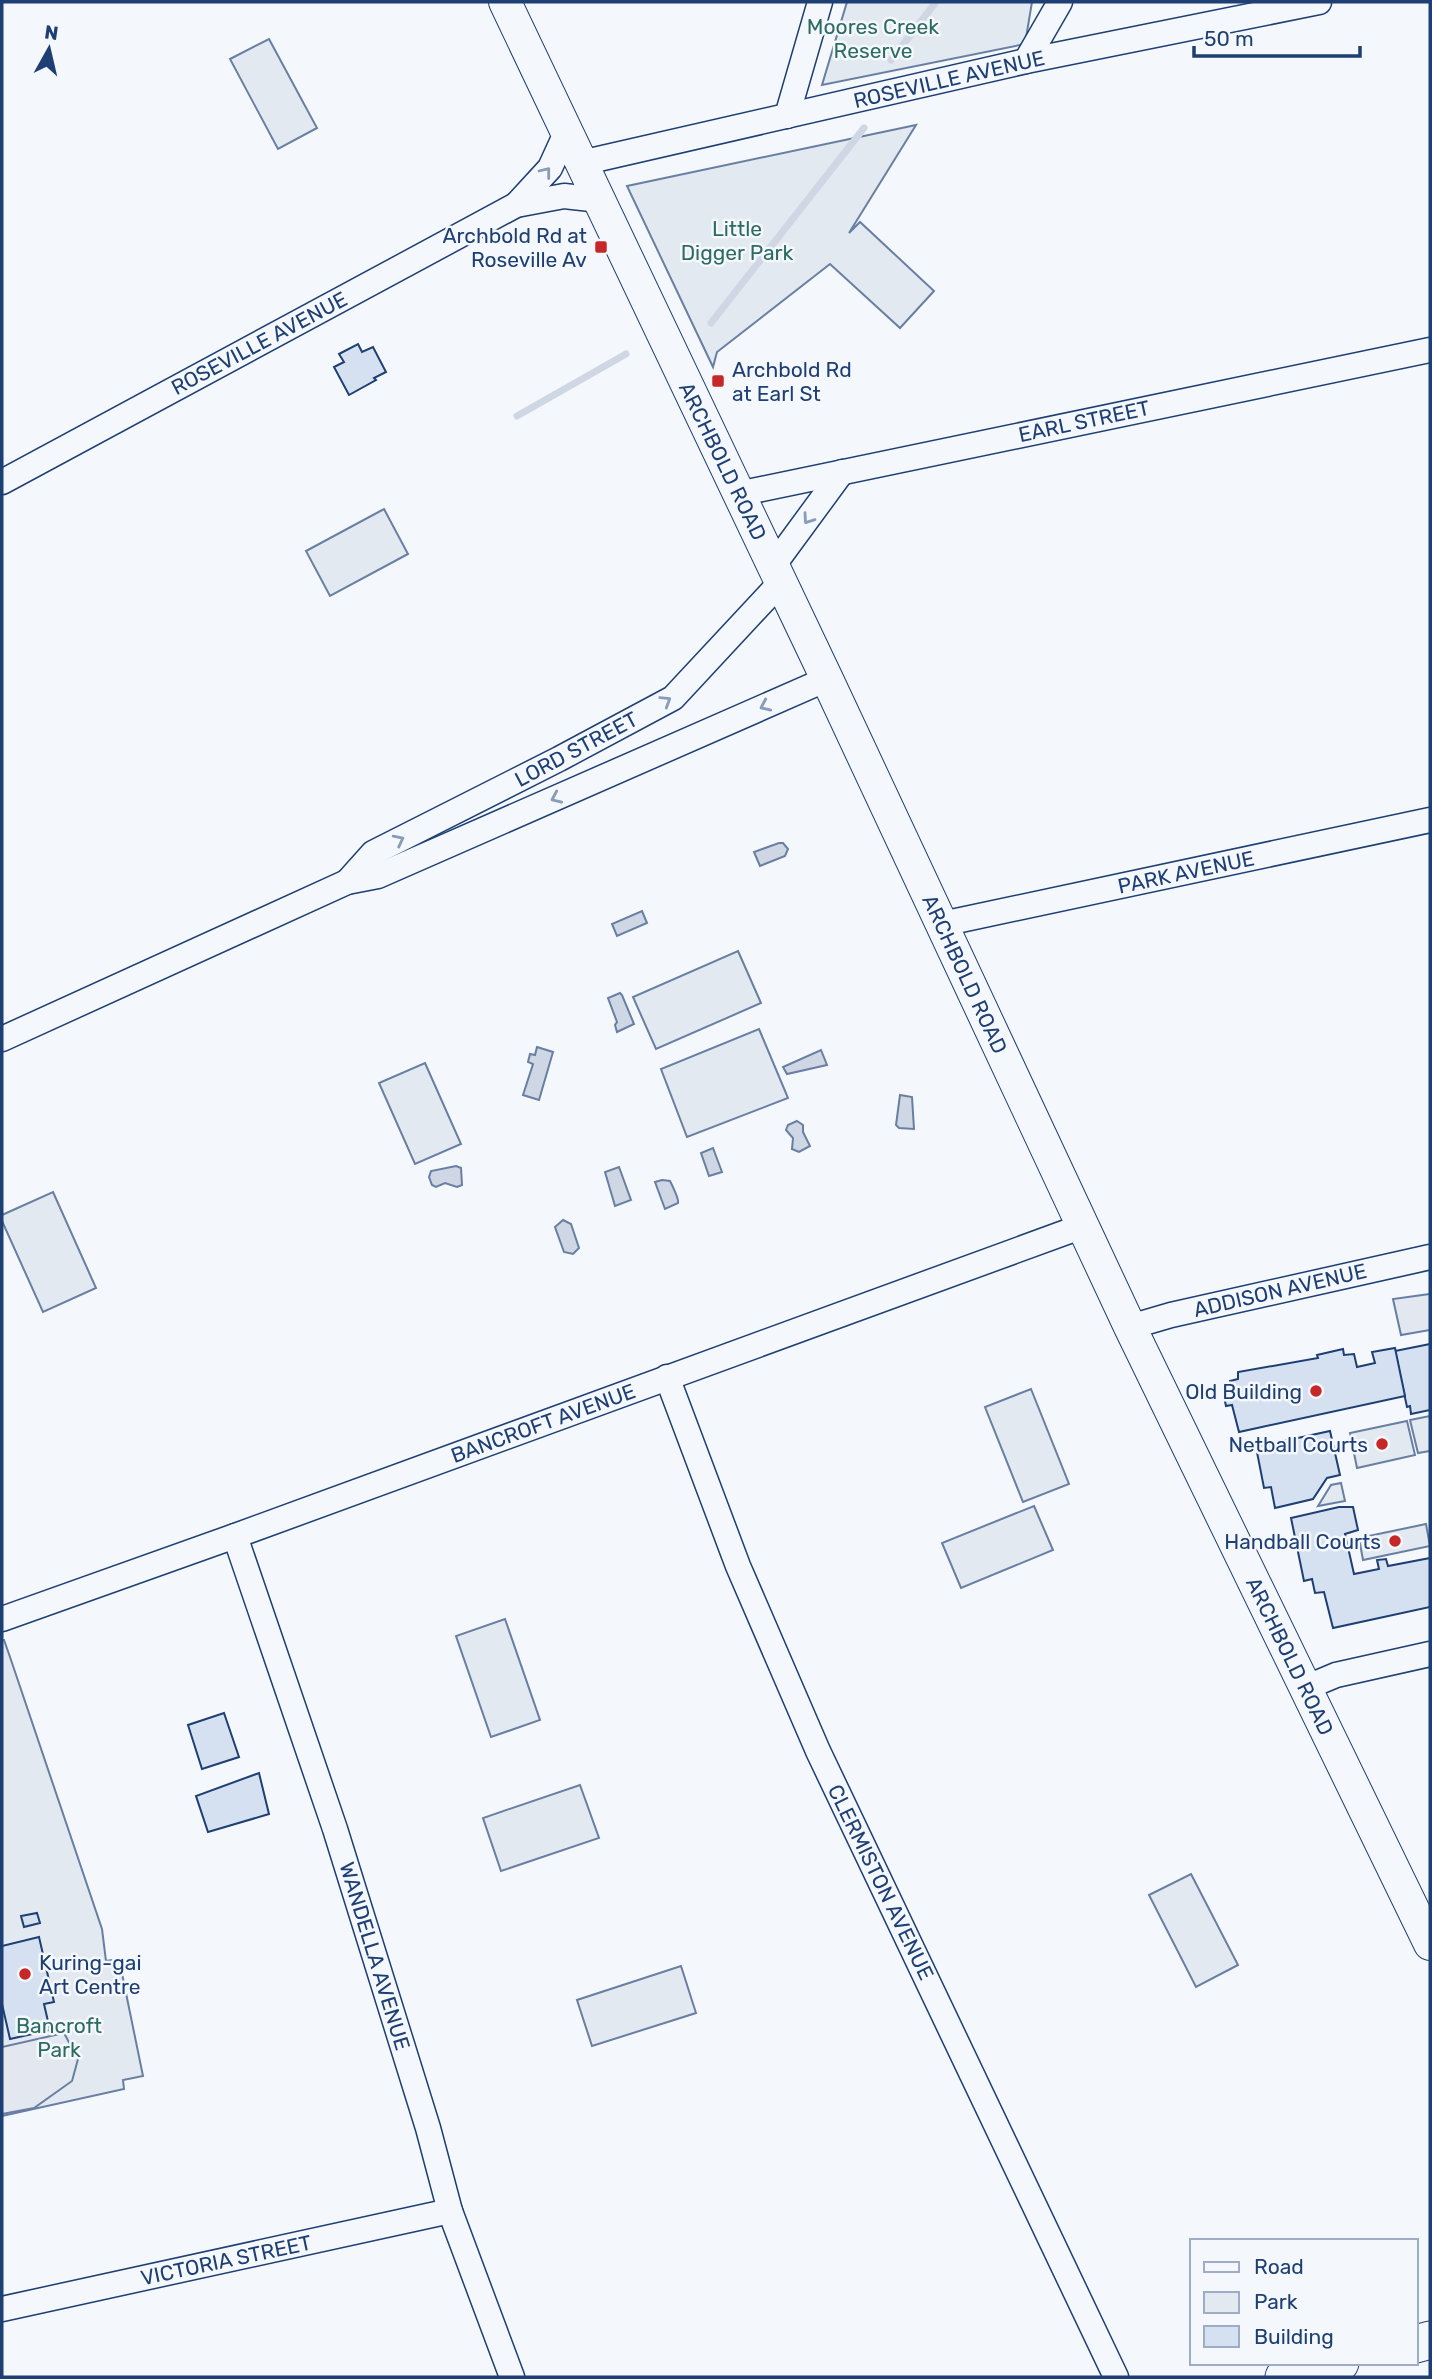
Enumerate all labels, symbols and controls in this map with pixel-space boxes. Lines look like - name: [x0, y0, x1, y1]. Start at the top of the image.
- north arrow: [14, 14, 84, 84]
- park label: Moores Creek Reserve: [807, 14, 939, 63]
- scale bar: [1194, 14, 1360, 58]
- text: N: [43, 20, 60, 45]
- text: 50 m: [1204, 26, 1254, 51]
- street label: ROSEVILLE AVENUE: [851, 45, 1047, 113]
- one-way arrow: [538, 167, 551, 180]
- park label: Little Digger Park: [681, 216, 794, 265]
- place label: Archbold Rd at Roseville Av: [443, 223, 587, 272]
- marker: Archbold Rd at Roseville Av: [593, 239, 609, 255]
- street label: ROSEVILLE AVENUE: [167, 286, 351, 400]
- place label: Archbold Rd at Earl St: [732, 357, 852, 406]
- marker: Archbold Rd at Earl St: [710, 373, 726, 389]
- street label: ARCHBOLD ROAD: [674, 378, 772, 544]
- street label: EARL STREET: [1016, 395, 1152, 447]
- one-way arrow: [804, 511, 816, 524]
- one-way arrow: [658, 696, 671, 709]
- one-way arrow: [759, 698, 772, 712]
- street label: LORD STREET: [510, 706, 642, 792]
- one-way arrow: [551, 790, 564, 804]
- one-way arrow: [392, 834, 404, 848]
- street label: PARK AVENUE: [1115, 845, 1257, 899]
- street label: ARCHBOLD ROAD: [917, 890, 1013, 1058]
- street label: ADDISON AVENUE: [1191, 1258, 1369, 1322]
- street label: BANCROFT AVENUE: [447, 1378, 639, 1468]
- place label: Old Building: [1185, 1379, 1302, 1404]
- marker: Old Building: [1308, 1383, 1324, 1399]
- place label: Netball Courts: [1228, 1432, 1368, 1457]
- marker: Netball Courts: [1374, 1436, 1390, 1452]
- place label: Handball Courts: [1224, 1529, 1381, 1554]
- marker: Handball Courts: [1387, 1533, 1403, 1549]
- street label: ARCHBOLD ROAD: [1241, 1573, 1339, 1739]
- street label: CLERMISTON AVENUE: [823, 1780, 939, 1984]
- street label: WANDELLA AVENUE: [334, 1859, 416, 2053]
- place label: Kuring-gai Art Centre: [39, 1950, 142, 1999]
- marker: Kuring-gai Art Centre: [17, 1966, 33, 1982]
- park label: Bancroft Park: [16, 2013, 102, 2062]
- street label: VICTORIA STREET: [138, 2230, 314, 2290]
- legend: [1190, 2239, 1418, 2365]
- text: Road: [1254, 2254, 1304, 2279]
- text: Park: [1254, 2289, 1298, 2314]
- text: Building: [1254, 2324, 1334, 2349]

